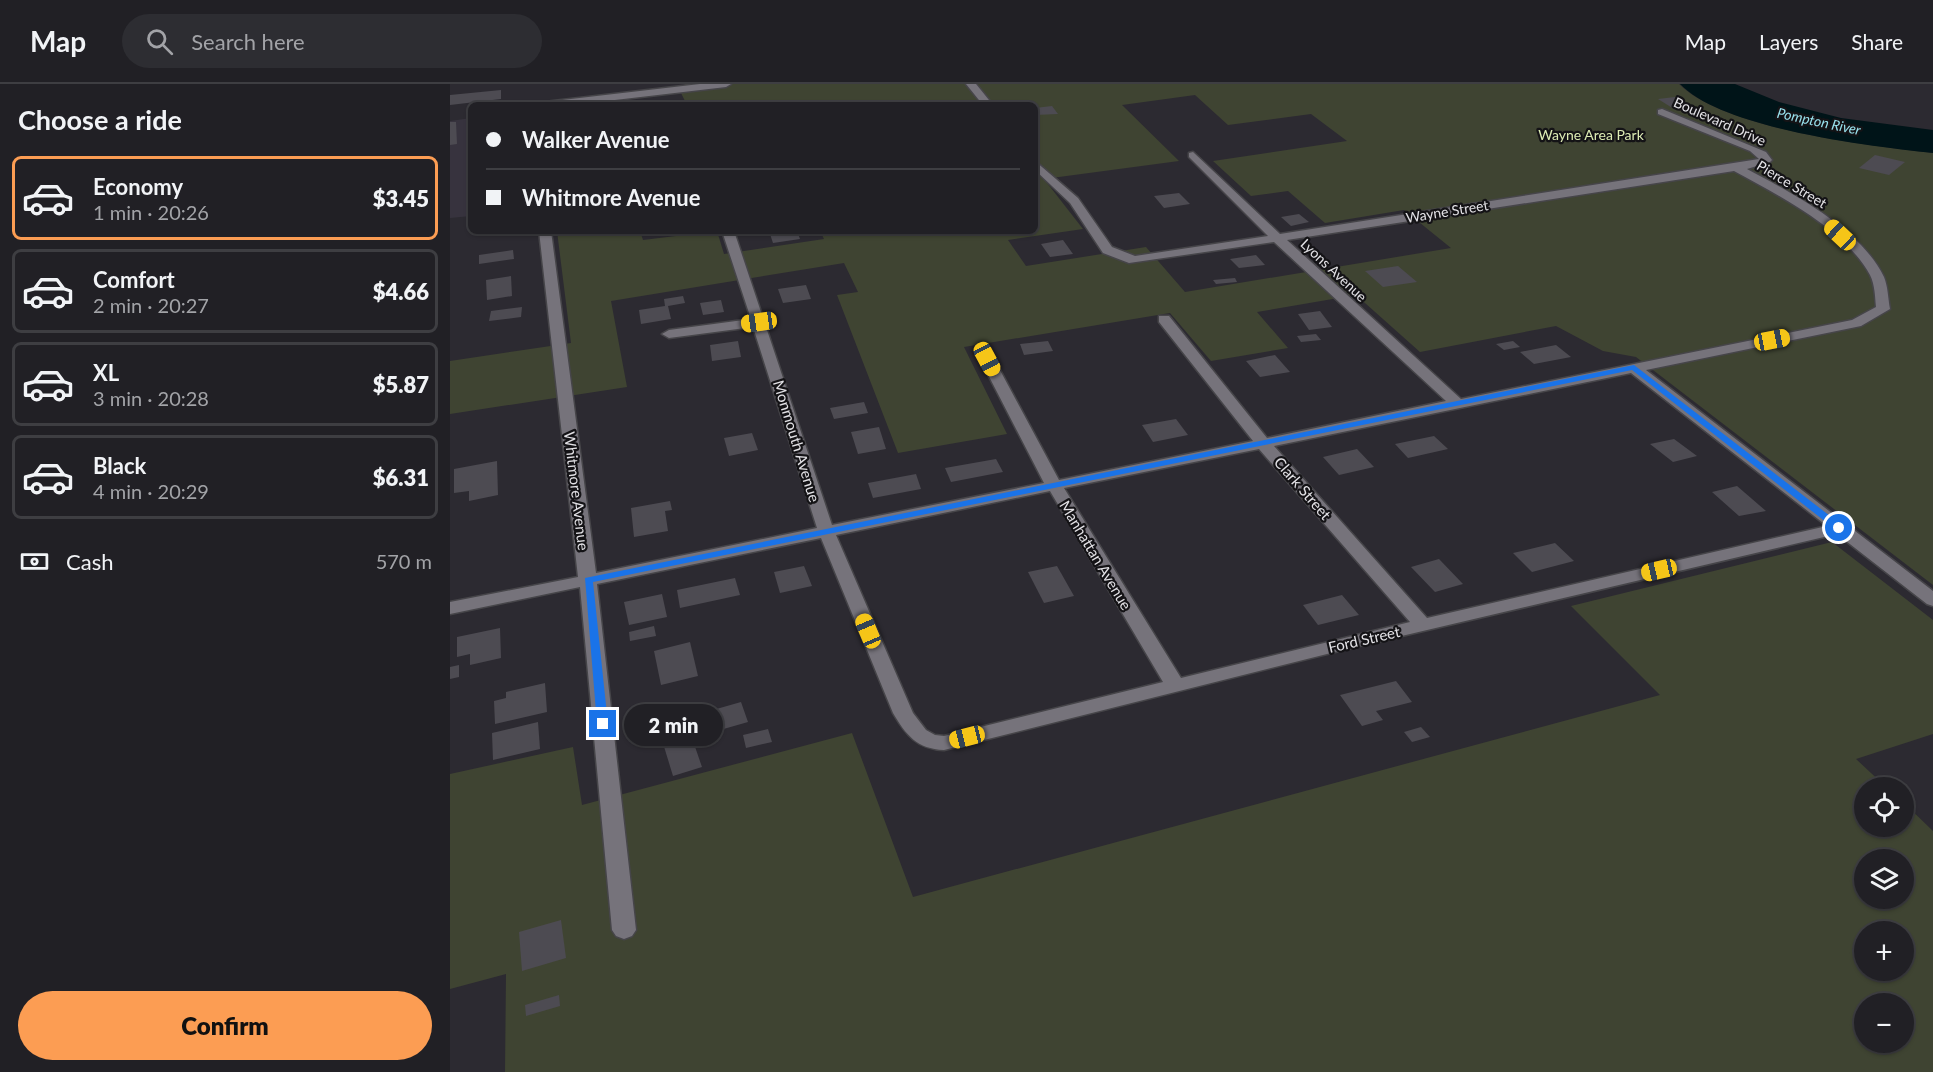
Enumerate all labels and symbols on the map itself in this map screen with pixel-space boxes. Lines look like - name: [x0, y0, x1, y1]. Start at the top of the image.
- street label: Boulevard Drive: [1671, 93, 1769, 149]
- water label: Pompton River: [1776, 104, 1863, 138]
- park label: Wayne Area Park: [1538, 126, 1645, 143]
- street label: Pierce Street: [1754, 157, 1830, 211]
- street label: Wayne Street: [1404, 196, 1490, 226]
- car: [1821, 216, 1859, 254]
- street label: Lyons Avenue: [1297, 235, 1371, 305]
- car: [740, 311, 778, 333]
- car: [1753, 328, 1791, 352]
- car: [971, 339, 1003, 379]
- street label: Monmouth Avenue: [770, 378, 824, 504]
- street label: Whitmore Avenue: [561, 430, 593, 552]
- street label: Clark Street: [1271, 453, 1336, 524]
- street label: Manhattan Avenue: [1056, 497, 1136, 613]
- route start: [1825, 514, 1852, 541]
- car: [1639, 557, 1679, 583]
- car: [853, 611, 883, 651]
- street label: Ford Street: [1326, 622, 1402, 656]
- callout: 2 min: [624, 703, 723, 745]
- route end: [589, 710, 616, 737]
- car: [947, 724, 987, 750]

